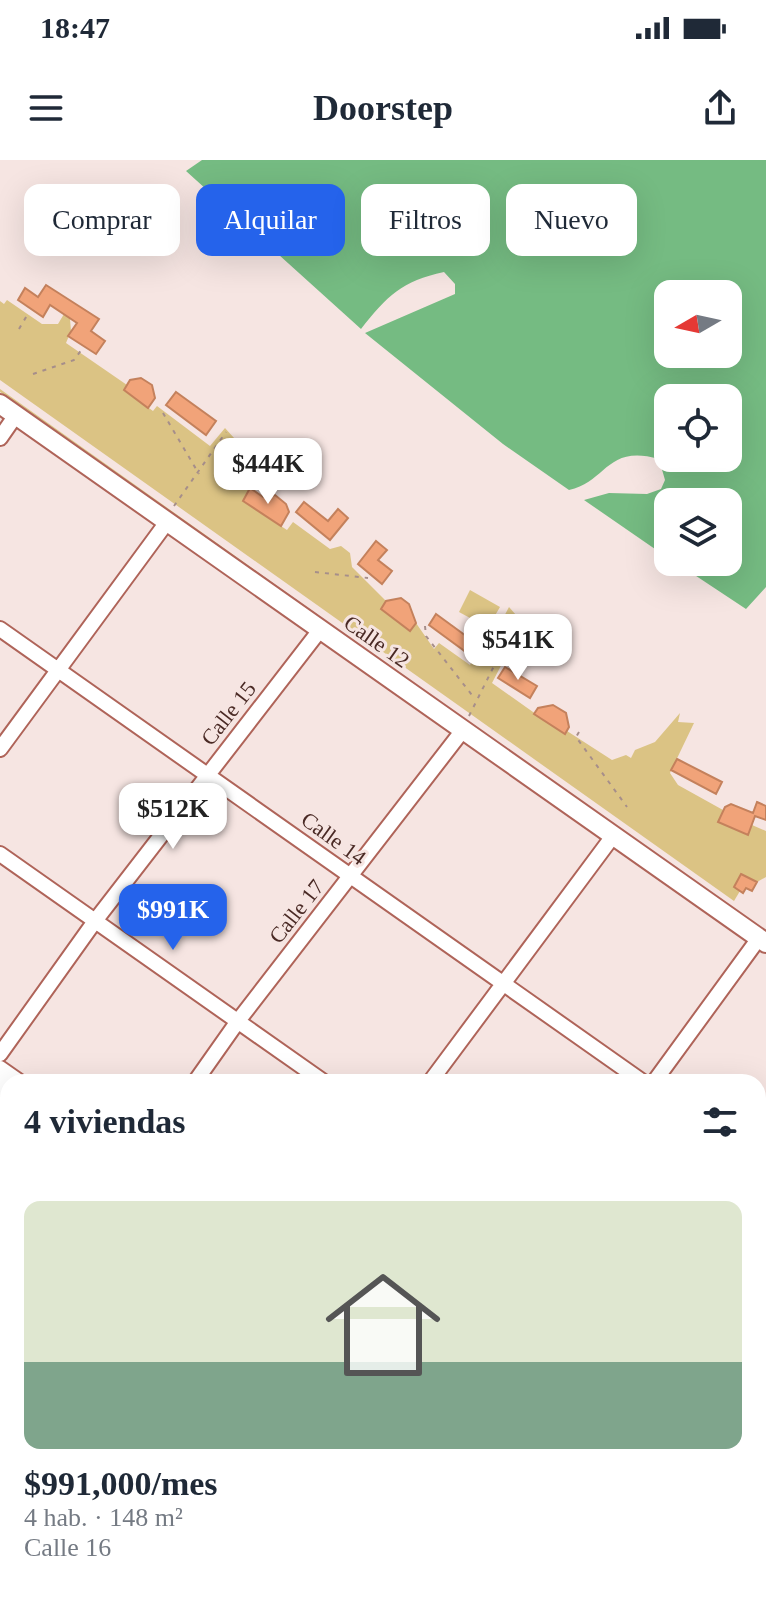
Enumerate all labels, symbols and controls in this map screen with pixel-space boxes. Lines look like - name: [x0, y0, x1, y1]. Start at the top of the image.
- text: 18:47: [40, 11, 110, 44]
- icon: menu: [24, 86, 68, 130]
- icon: share: [698, 86, 742, 130]
- text: Doorstep: [313, 88, 453, 128]
- chip: Comprar: [24, 184, 180, 256]
- chip: Alquilar: [196, 184, 345, 256]
- chip: Filtros: [361, 184, 490, 256]
- chip: Nuevo: [506, 184, 637, 256]
- north arrow: [654, 280, 742, 368]
- map controls: [654, 280, 742, 576]
- button: locate: [654, 384, 742, 472]
- pin: $444K: [212, 438, 324, 506]
- text: $444K: [232, 449, 304, 478]
- button: layers: [654, 488, 742, 576]
- street label: Calle 12: [339, 610, 414, 673]
- pin: $541K: [462, 614, 574, 682]
- text: $541K: [482, 625, 554, 654]
- street label: Calle 15: [196, 676, 261, 750]
- pin: $512K: [117, 783, 229, 851]
- text: $512K: [137, 794, 209, 823]
- street label: Calle 14: [296, 807, 371, 870]
- street label: Calle 17: [264, 874, 329, 948]
- pin: $991K: [117, 884, 229, 952]
- text: $991K: [137, 895, 209, 924]
- icon: filters: [698, 1100, 742, 1144]
- text: 4 viviendas: [24, 1103, 186, 1140]
- icon: home: [311, 1253, 455, 1397]
- text: $991,000/mes: [24, 1465, 218, 1502]
- text: 4 hab. · 148 m²: [24, 1503, 183, 1532]
- text: Calle 16: [24, 1533, 111, 1562]

